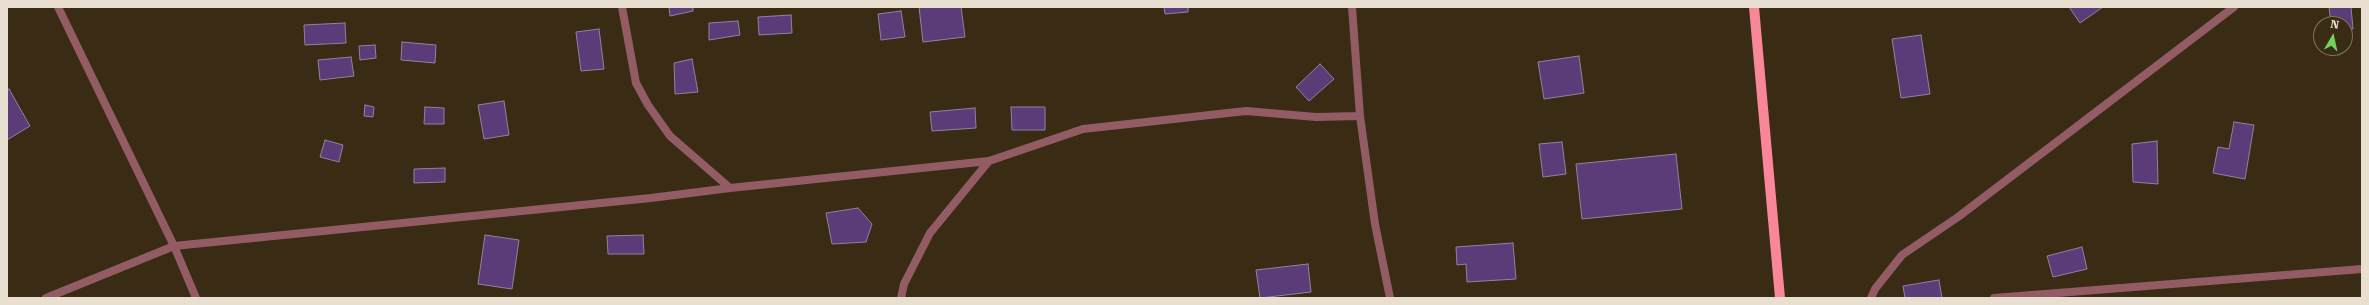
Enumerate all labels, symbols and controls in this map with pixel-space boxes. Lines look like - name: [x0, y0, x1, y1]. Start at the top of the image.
- north arrow: [2313, 16, 2353, 56]
- text: N: [2330, 18, 2340, 32]

